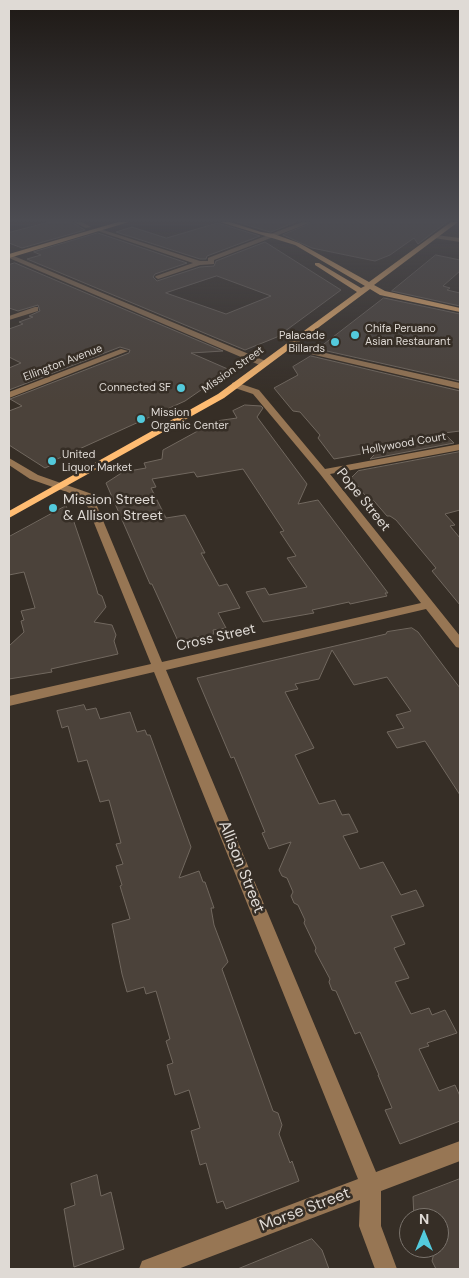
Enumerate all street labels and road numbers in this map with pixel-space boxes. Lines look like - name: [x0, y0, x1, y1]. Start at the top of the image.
- street label: Ellington Avenue: [22, 342, 104, 384]
- street label: Mission Street: [200, 344, 266, 396]
- street label: Hollywood Court: [361, 430, 447, 458]
- street label: Pope Street: [333, 465, 393, 535]
- street label: Cross Street: [175, 621, 257, 655]
- street label: Allison Street: [214, 818, 268, 916]
- street label: Morse Street: [257, 1184, 353, 1236]

